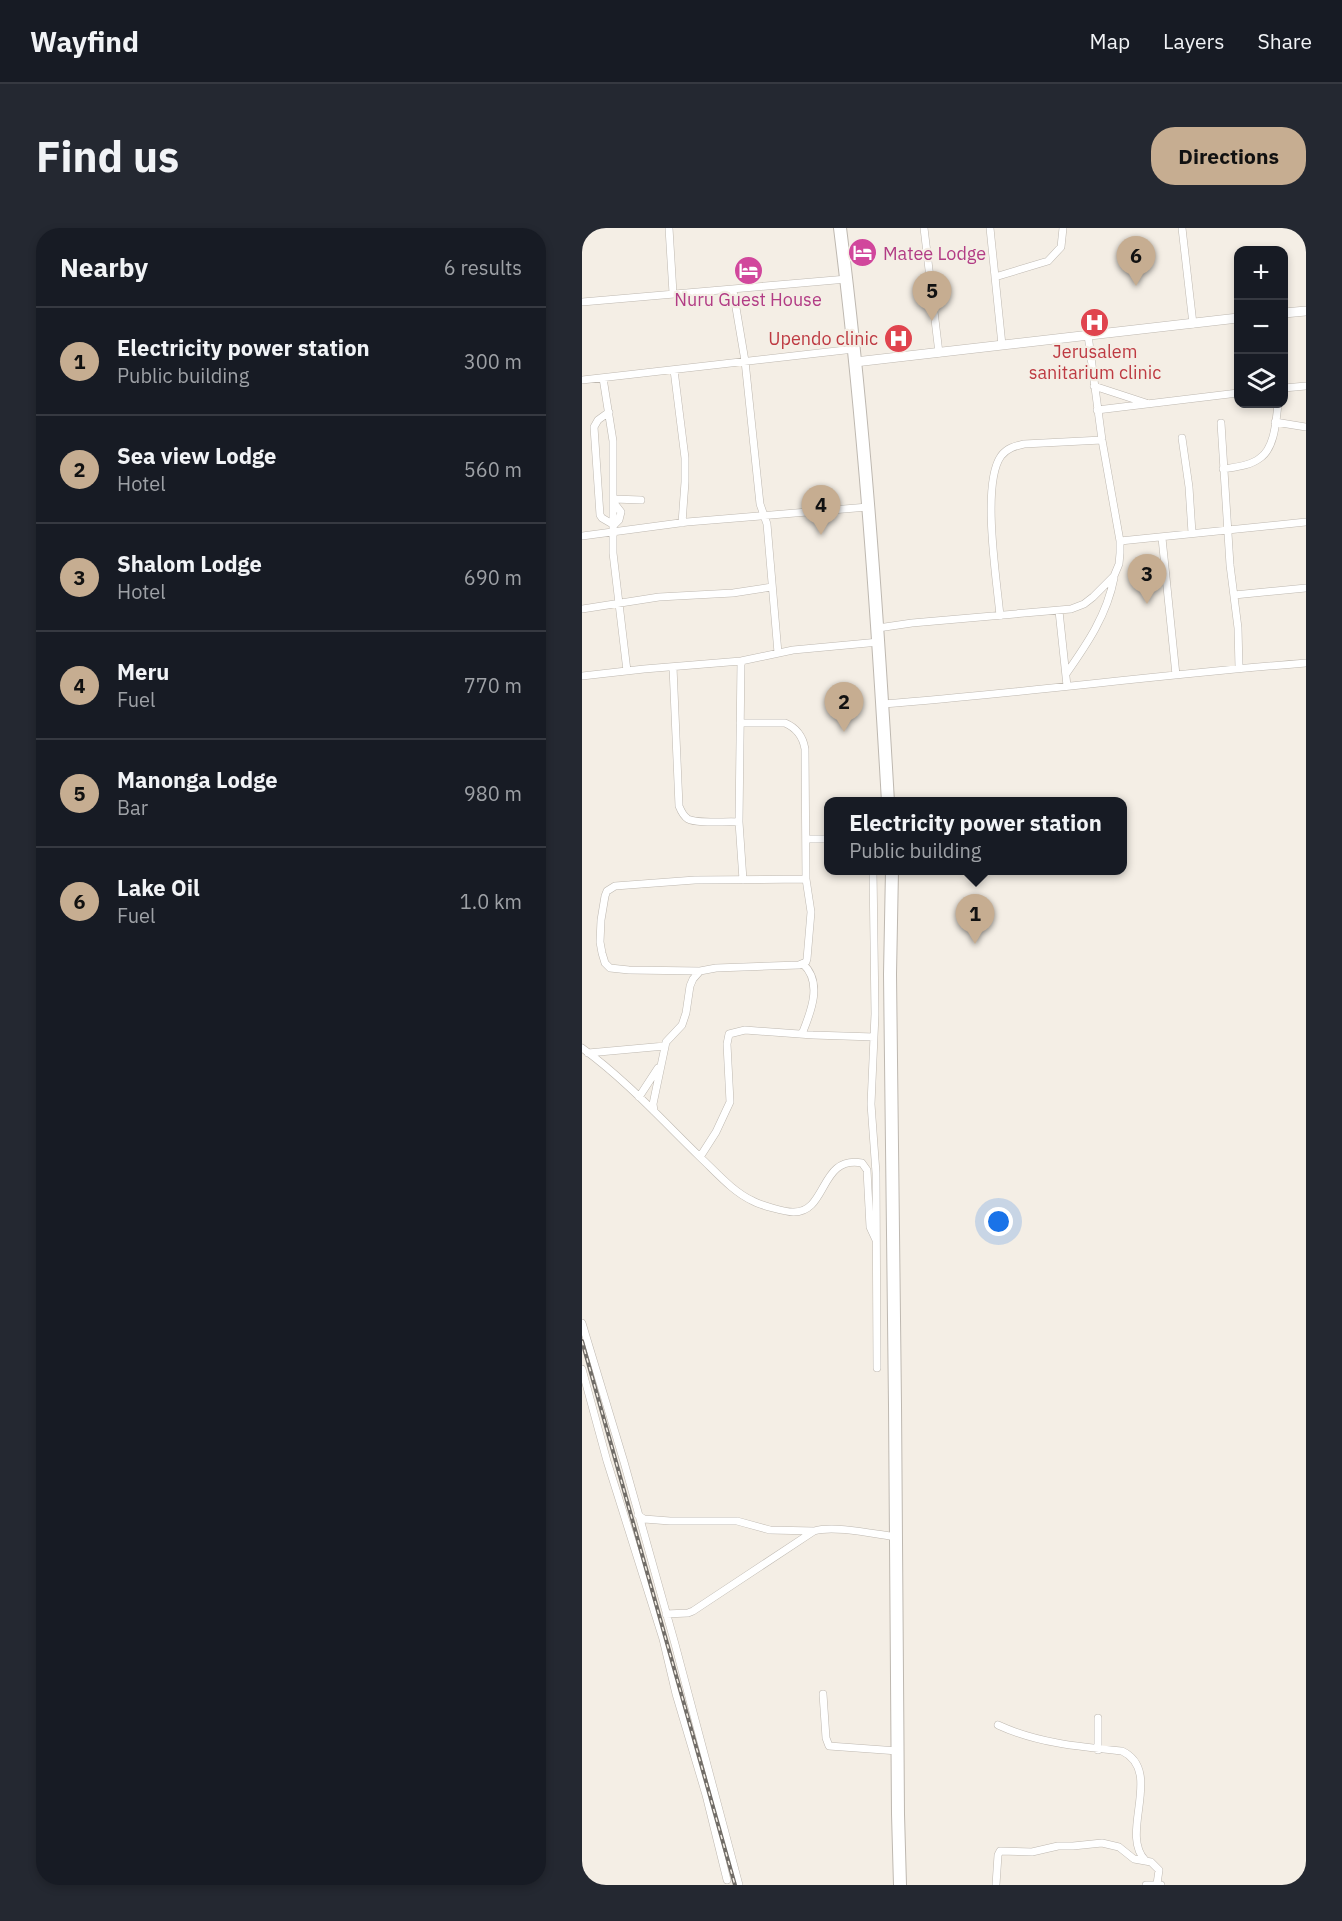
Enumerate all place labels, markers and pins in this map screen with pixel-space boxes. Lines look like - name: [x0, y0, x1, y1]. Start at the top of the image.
- pin: 6: [1116, 236, 1156, 286]
- hotel icon: Matee Lodge: [846, 237, 878, 269]
- place label: Matee Lodge: [883, 242, 986, 265]
- hotel icon: Nuru Guest House: [732, 254, 764, 286]
- pin: 5: [912, 272, 952, 321]
- place label: Nuru Guest House: [674, 288, 822, 311]
- hospital icon: Jerusalem sanitarium clinic: [1079, 306, 1111, 338]
- hospital icon: Upendo clinic: [883, 322, 915, 354]
- place label: Upendo clinic: [768, 327, 878, 350]
- place label: Jerusalem sanitarium clinic: [1029, 340, 1161, 384]
- pin: 4: [802, 486, 840, 535]
- pin: 3: [1128, 554, 1166, 604]
- pin: 2: [824, 682, 864, 732]
- pin: 1: [956, 894, 994, 944]

